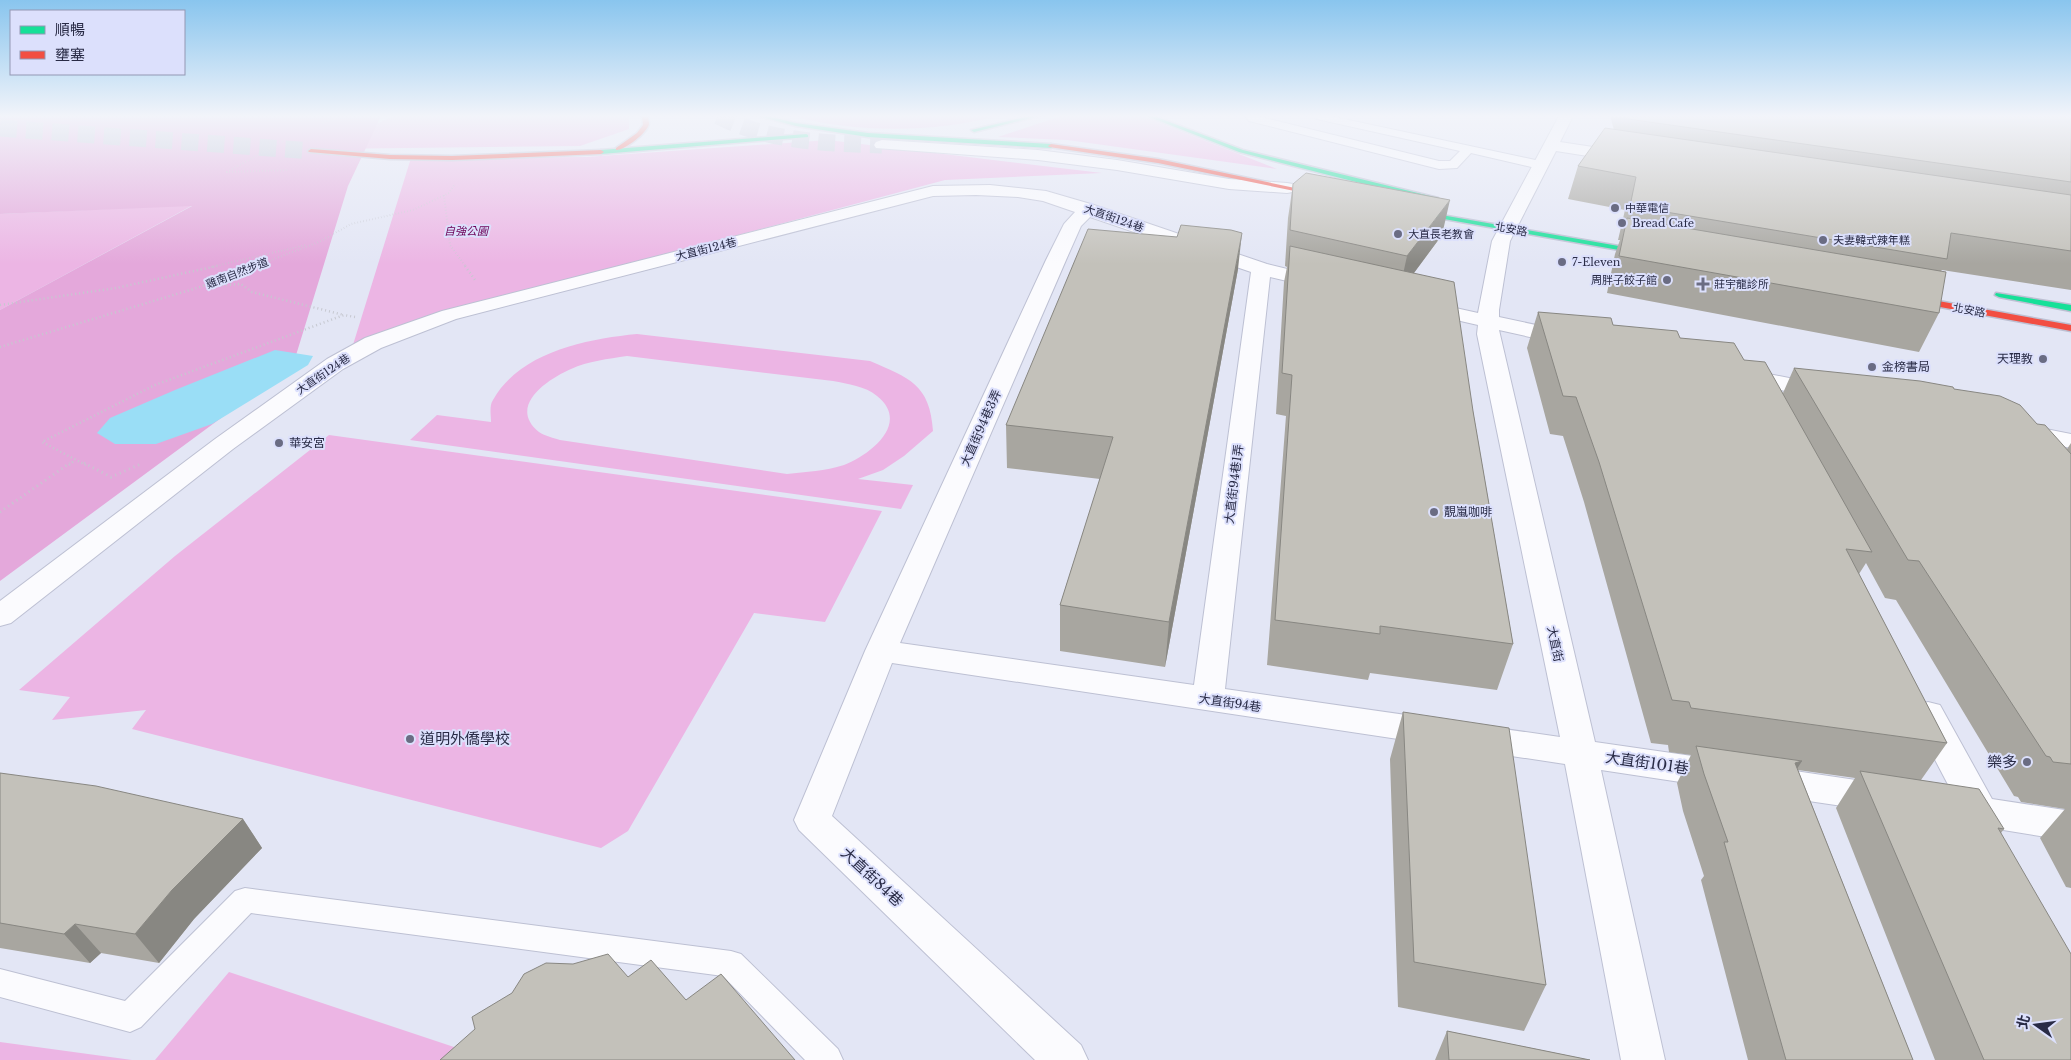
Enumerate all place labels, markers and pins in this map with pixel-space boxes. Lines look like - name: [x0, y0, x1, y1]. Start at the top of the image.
- place label: 中華電信: [1625, 201, 1669, 215]
- marker: 中華電信: [1609, 202, 1621, 214]
- place label: Bread Cafe: [1632, 216, 1694, 230]
- marker: Bread Cafe: [1616, 217, 1628, 229]
- place label: 大直長老教會: [1408, 227, 1474, 241]
- marker: 大直長老教會: [1392, 228, 1404, 240]
- place label: 夫妻韓式辣年糕: [1833, 233, 1910, 247]
- marker: 夫妻韓式辣年糕: [1817, 234, 1829, 246]
- place label: 7-Eleven: [1572, 255, 1621, 269]
- marker: 7-Eleven: [1556, 256, 1568, 268]
- place label: 周胖子餃子館: [1591, 273, 1657, 287]
- marker: 周胖子餃子館: [1661, 274, 1673, 286]
- marker: 莊宇龍診所: [1696, 277, 1710, 291]
- place label: 莊宇龍診所: [1714, 277, 1769, 291]
- place label: 天理教: [1997, 351, 2033, 366]
- marker: 天理教: [2037, 353, 2049, 365]
- place label: 金榜書局: [1882, 359, 1930, 374]
- marker: 金榜書局: [1866, 361, 1878, 373]
- place label: 華安宮: [289, 435, 325, 450]
- marker: 華安宮: [273, 437, 285, 449]
- place label: 靚嵐咖啡: [1444, 504, 1492, 519]
- marker: 靚嵐咖啡: [1428, 506, 1440, 518]
- place label: 道明外僑學校: [420, 729, 510, 748]
- marker: 道明外僑學校: [404, 733, 416, 745]
- place label: 樂多: [1987, 752, 2017, 771]
- marker: 樂多: [2021, 756, 2033, 768]

